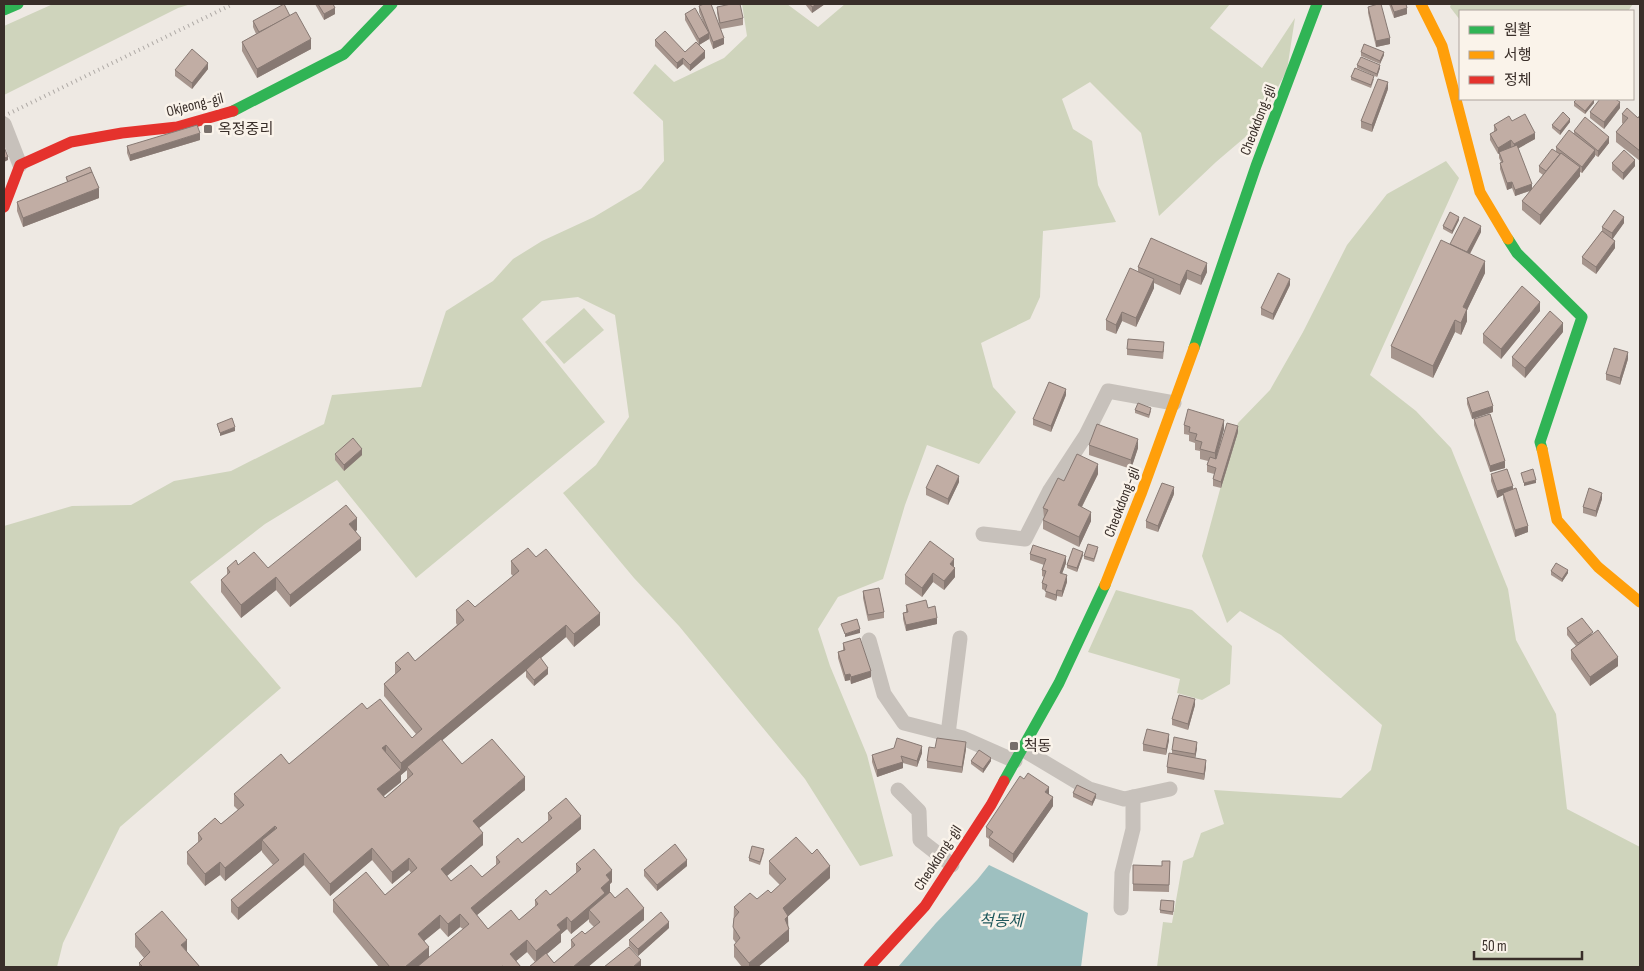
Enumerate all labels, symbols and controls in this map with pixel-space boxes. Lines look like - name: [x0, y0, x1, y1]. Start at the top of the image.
- legend: [1459, 10, 1634, 100]
- text: 원활: [1504, 21, 1532, 40]
- text: 서행: [1504, 46, 1532, 65]
- text: 정체: [1504, 71, 1532, 90]
- street label: Cheokdong-gil: [1236, 82, 1280, 158]
- street label: Okjeong-gil: [164, 89, 226, 121]
- place label: 옥정중리: [218, 120, 273, 139]
- marker: 옥정중리: [202, 123, 214, 135]
- street label: Cheokdong-gil: [1100, 464, 1144, 540]
- place label: 척동: [1024, 737, 1052, 756]
- marker: 척동: [1008, 740, 1020, 752]
- street label: Cheokdong-gil: [910, 822, 966, 894]
- water label: 척동제: [979, 912, 1025, 931]
- scale bar: [1474, 928, 1582, 960]
- text: 50 m: [1482, 937, 1507, 956]

